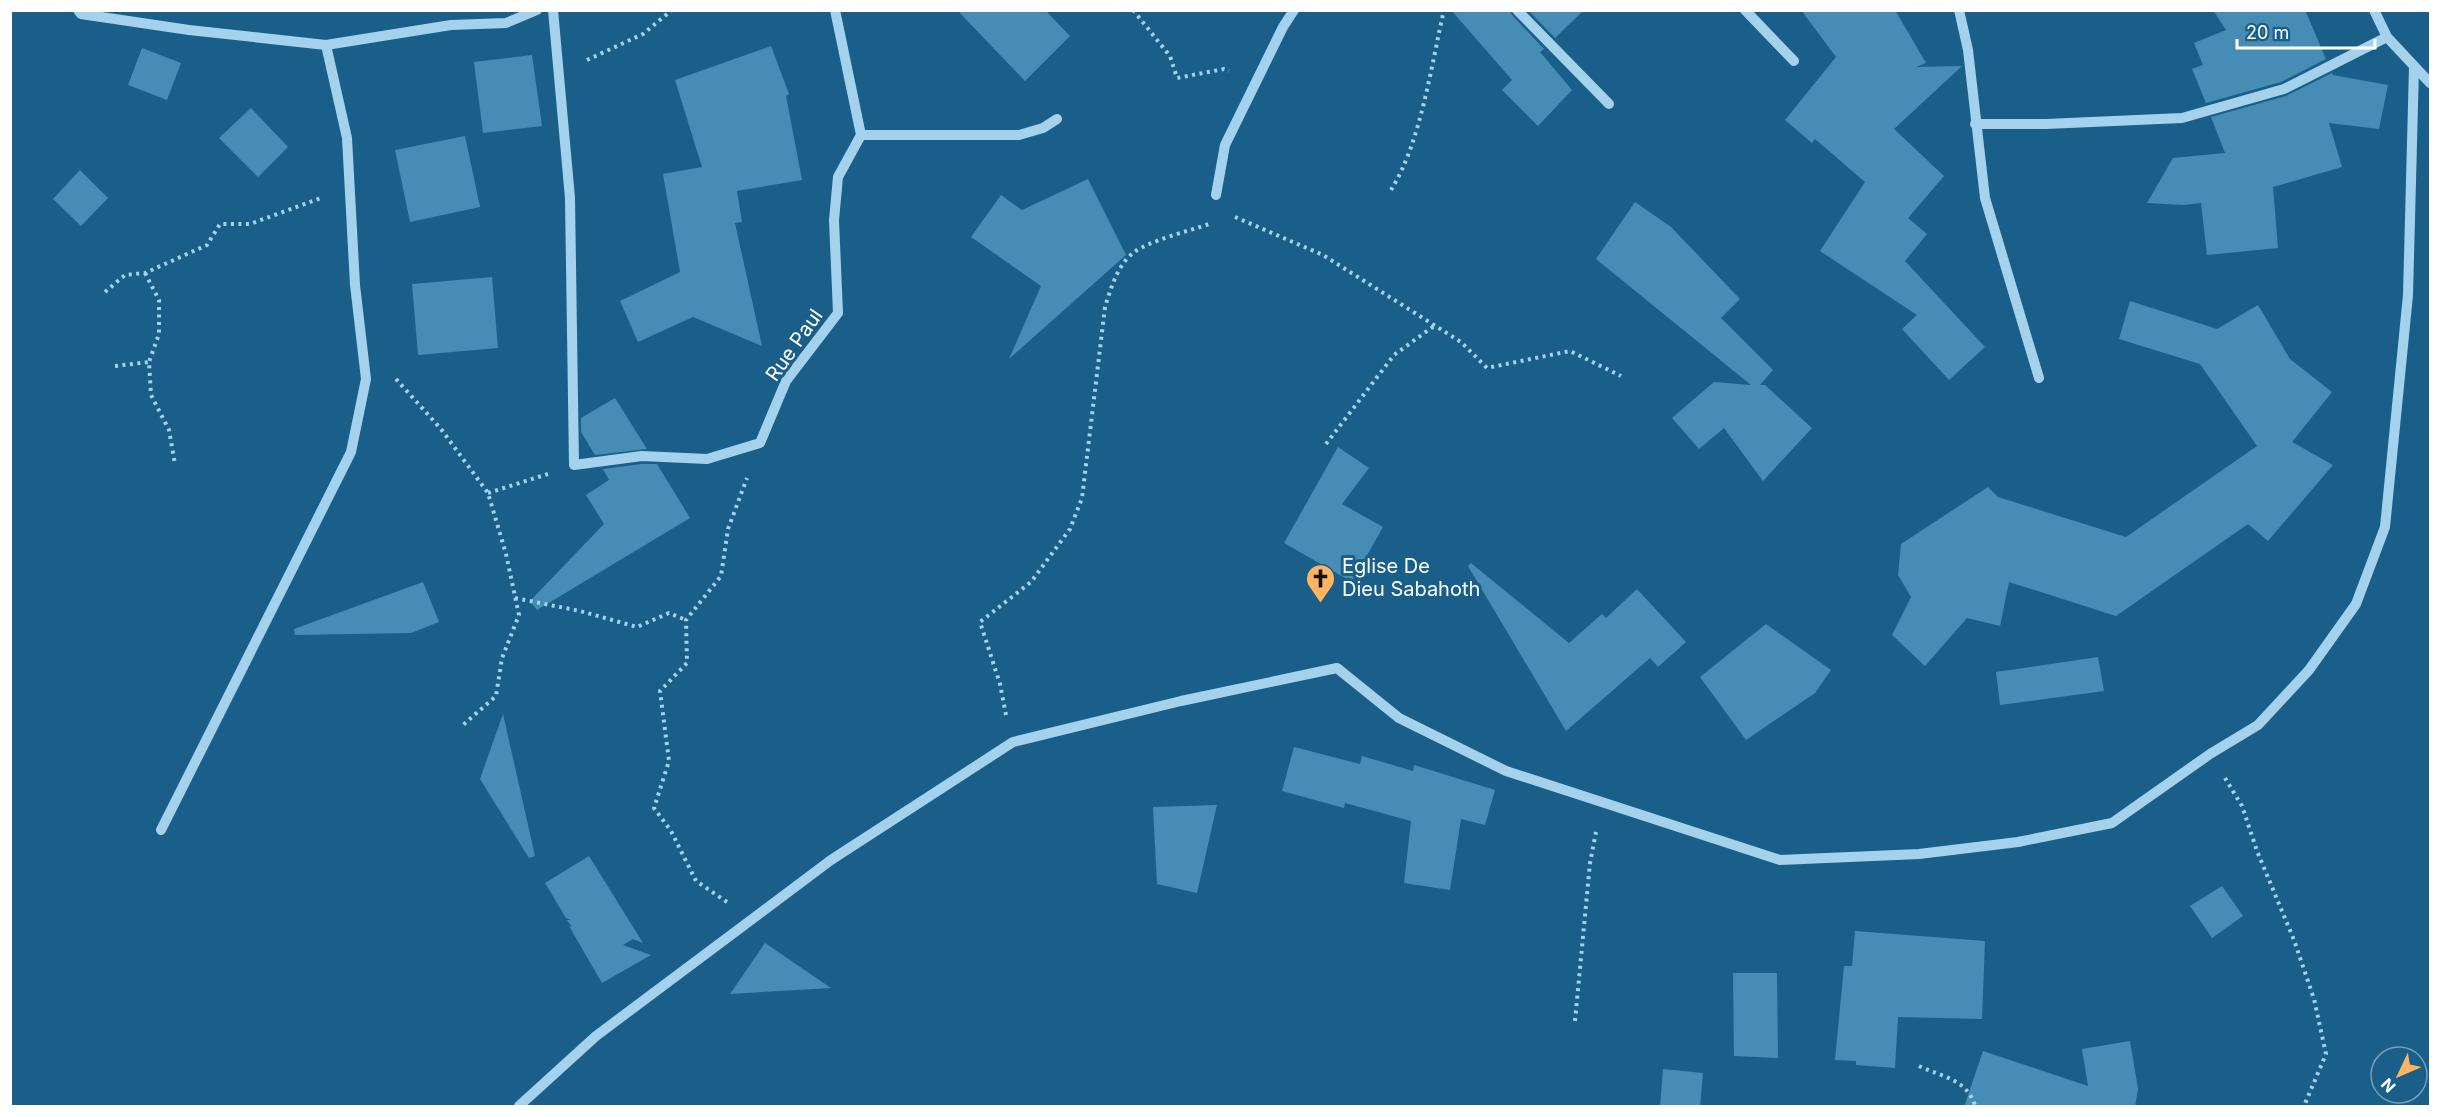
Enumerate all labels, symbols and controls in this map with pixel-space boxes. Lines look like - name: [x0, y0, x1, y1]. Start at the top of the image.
- scale bar: [2237, 12, 2375, 50]
- text: 20 m: [2246, 22, 2289, 43]
- street label: Rue Paul: [760, 304, 828, 386]
- place label: Eglise De Dieu Sabahoth: [1342, 554, 1480, 601]
- church icon: Eglise De Dieu Sabahoth: [1305, 562, 1337, 604]
- north arrow: [2369, 1045, 2429, 1105]
- text: N: [2377, 1074, 2400, 1097]

